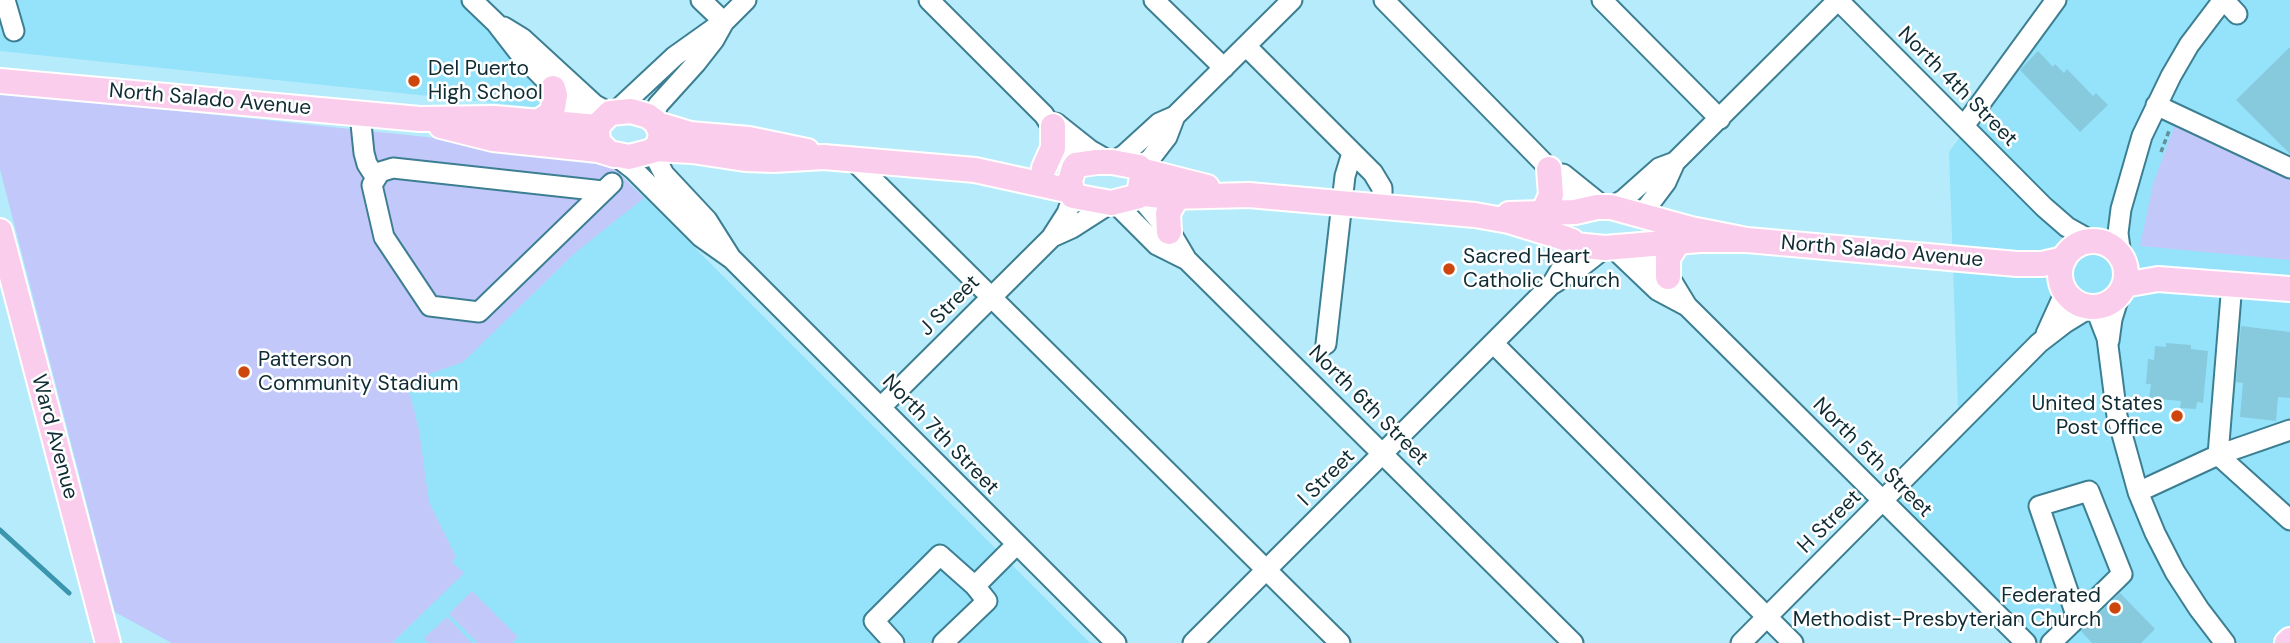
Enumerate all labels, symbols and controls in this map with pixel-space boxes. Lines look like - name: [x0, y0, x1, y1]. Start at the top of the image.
- street label: North 4th Street: [1892, 22, 2022, 152]
- place label: Del Puerto High School: [428, 56, 543, 106]
- marker: Del Puerto High School: [406, 73, 422, 89]
- street label: North Salado Avenue: [108, 79, 312, 121]
- street label: North Salado Avenue: [1780, 231, 1984, 273]
- place label: Sacred Heart Catholic Church: [1463, 244, 1620, 294]
- marker: Sacred Heart Catholic Church: [1441, 261, 1457, 277]
- street label: J Street: [914, 270, 986, 342]
- street label: North 6th Street: [1303, 341, 1433, 471]
- place label: Patterson Community Stadium: [258, 347, 458, 397]
- marker: Patterson Community Stadium: [236, 364, 252, 380]
- street label: North 7th Street: [876, 370, 1004, 500]
- street label: Ward Avenue: [25, 372, 83, 502]
- place label: United States Post Office: [2032, 391, 2163, 441]
- street label: North 5th Street: [1807, 393, 1937, 523]
- marker: United States Post Office: [2169, 408, 2185, 424]
- street label: I Street: [1293, 444, 1361, 512]
- street label: H Street: [1793, 485, 1867, 559]
- place label: Federated Methodist-Presbyterian Church: [1793, 583, 2101, 633]
- marker: Federated Methodist-Presbyterian Church: [2107, 600, 2123, 616]

